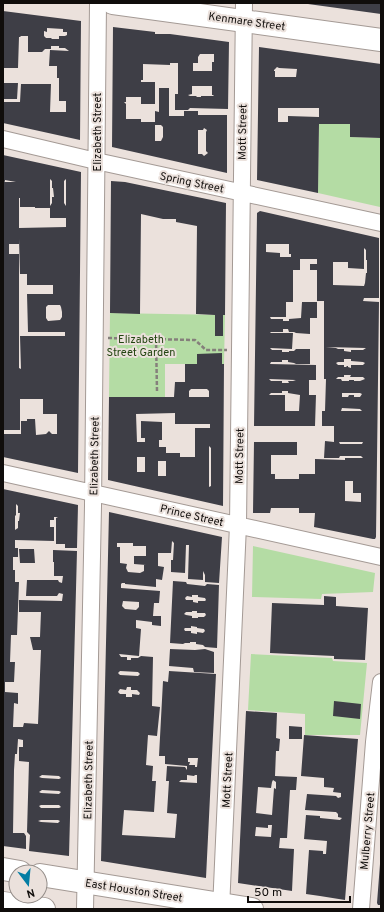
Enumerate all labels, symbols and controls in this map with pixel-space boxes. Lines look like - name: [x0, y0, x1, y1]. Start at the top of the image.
- street label: Kenmare Street: [208, 10, 286, 34]
- street label: Elizabeth Street: [91, 93, 105, 171]
- street label: Mott Street: [236, 104, 250, 160]
- street label: Spring Street: [158, 169, 225, 197]
- park label: Elizabeth Street Garden: [107, 333, 175, 360]
- street label: Elizabeth Street: [87, 417, 103, 496]
- street label: Mott Street: [233, 428, 247, 484]
- street label: Prince Street: [159, 502, 225, 530]
- street label: Elizabeth Street: [81, 741, 97, 820]
- street label: Mott Street: [220, 752, 236, 808]
- street label: Mulberry Street: [358, 792, 378, 870]
- north arrow: [8, 864, 48, 904]
- street label: East Houston Street: [84, 876, 184, 906]
- scale bar: [248, 878, 350, 904]
- text: N: [25, 885, 36, 900]
- text: 50 m: [254, 885, 282, 901]

